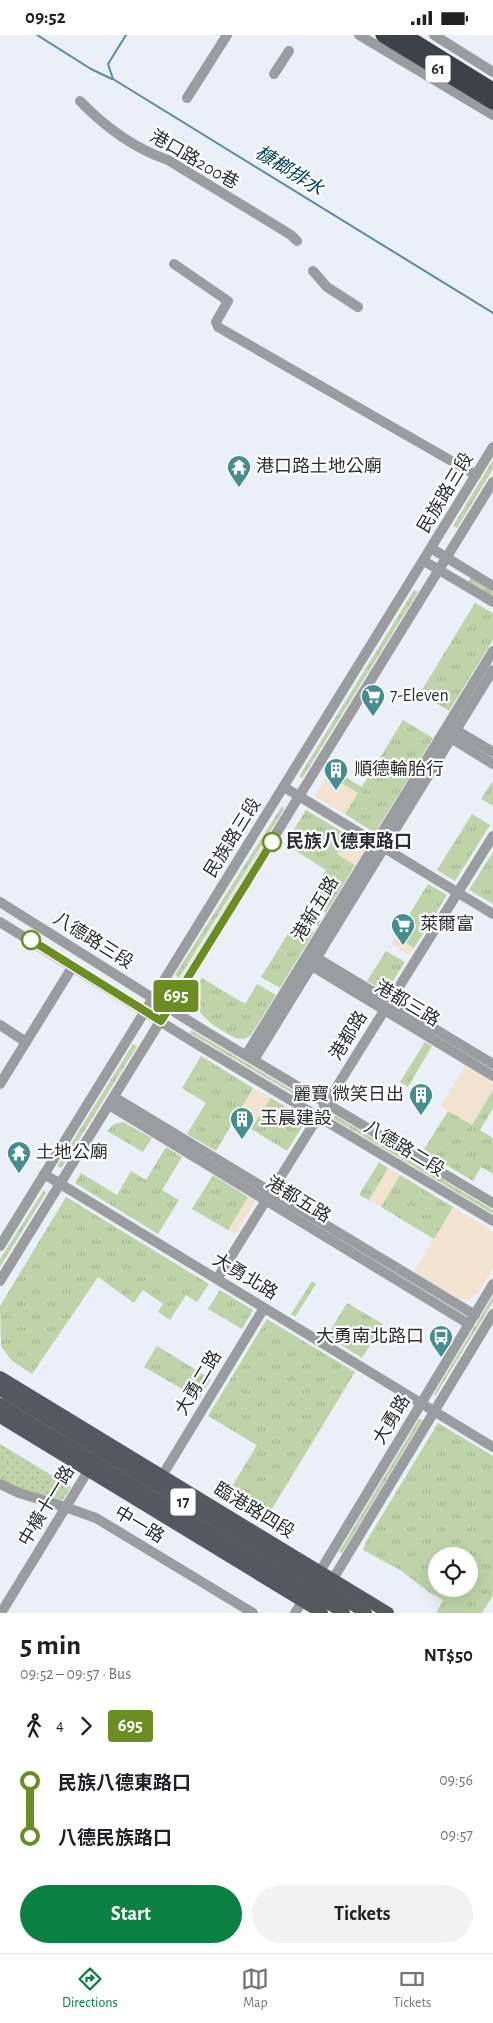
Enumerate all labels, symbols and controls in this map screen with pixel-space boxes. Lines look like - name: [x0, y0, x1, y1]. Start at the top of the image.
- text: 09:52: [25, 8, 66, 27]
- road number: 61: [426, 55, 450, 83]
- street label: 港口路200巷: [147, 126, 242, 193]
- water label: 槺榔排水: [252, 141, 328, 200]
- street label: 民族路三段: [413, 449, 477, 536]
- temple icon: 港口路土地公廟: [226, 454, 252, 488]
- place label: 港口路土地公廟: [256, 456, 382, 476]
- supermarket icon: 7-Eleven: [360, 683, 386, 717]
- place label: 7-Eleven: [390, 687, 449, 705]
- building icon: 順德輪胎行: [323, 757, 349, 791]
- place label: 順德輪胎行: [354, 759, 444, 779]
- street label: 民族路三段: [200, 794, 264, 881]
- place label: 民族八德東路口: [286, 831, 412, 851]
- marker: 民族八德東路口: [262, 832, 282, 852]
- street label: 港新五路: [288, 872, 342, 944]
- street label: 八德路三段: [50, 908, 137, 972]
- supermarket icon: 萊爾富: [390, 912, 416, 946]
- place label: 萊爾富: [420, 914, 474, 934]
- unlabelled marker: [21, 930, 41, 950]
- street label: 港都三路: [372, 976, 444, 1030]
- line badge: 695: [147, 980, 205, 1012]
- text: 695: [163, 987, 189, 1005]
- street label: 港都路: [325, 1007, 371, 1064]
- building icon: 麗寶 微笑日出: [408, 1082, 434, 1116]
- place label: 麗寶 微笑日出: [293, 1084, 404, 1104]
- building icon: 玉晨建設: [229, 1106, 255, 1140]
- place label: 玉晨建設: [260, 1108, 332, 1128]
- street label: 八德路二段: [361, 1116, 448, 1180]
- temple icon: 土地公廟: [6, 1140, 32, 1174]
- place label: 土地公廟: [36, 1142, 108, 1162]
- street label: 港都五路: [263, 1172, 335, 1226]
- street label: 大勇北路: [210, 1249, 282, 1303]
- bus stop icon: 大勇南北路口: [428, 1324, 454, 1358]
- place label: 大勇南北路口: [316, 1326, 424, 1346]
- street label: 大勇二路: [171, 1346, 225, 1418]
- street label: 大勇路: [369, 1391, 414, 1448]
- street label: 中橫十一路: [14, 1462, 78, 1549]
- street label: 臨港路四段: [211, 1478, 298, 1542]
- road number: 17: [170, 1489, 196, 1515]
- street label: 中一路: [111, 1502, 168, 1547]
- map controls: [428, 1547, 478, 1597]
- button: locate: [428, 1547, 478, 1597]
- text: 5 min: [20, 1632, 81, 1660]
- text: NT$50: [424, 1646, 473, 1665]
- text: 09:52 – 09:57 · Bus: [20, 1666, 131, 1682]
- icon: walk: [20, 1712, 48, 1740]
- icon: forward: [72, 1712, 100, 1740]
- text: 4: [56, 1717, 64, 1733]
- text: 695: [118, 1717, 143, 1735]
- text: 09:56: [439, 1772, 473, 1788]
- text: 民族八德東路口: [58, 1774, 191, 1793]
- text: 09:57: [440, 1827, 473, 1843]
- text: 八德民族路口: [58, 1829, 172, 1848]
- button: Start: [20, 1885, 242, 1943]
- button: Tickets: [252, 1885, 473, 1943]
- tab: Directions: [62, 1965, 118, 2012]
- tab: Map: [241, 1965, 269, 2012]
- tab: Tickets: [393, 1965, 431, 2012]

